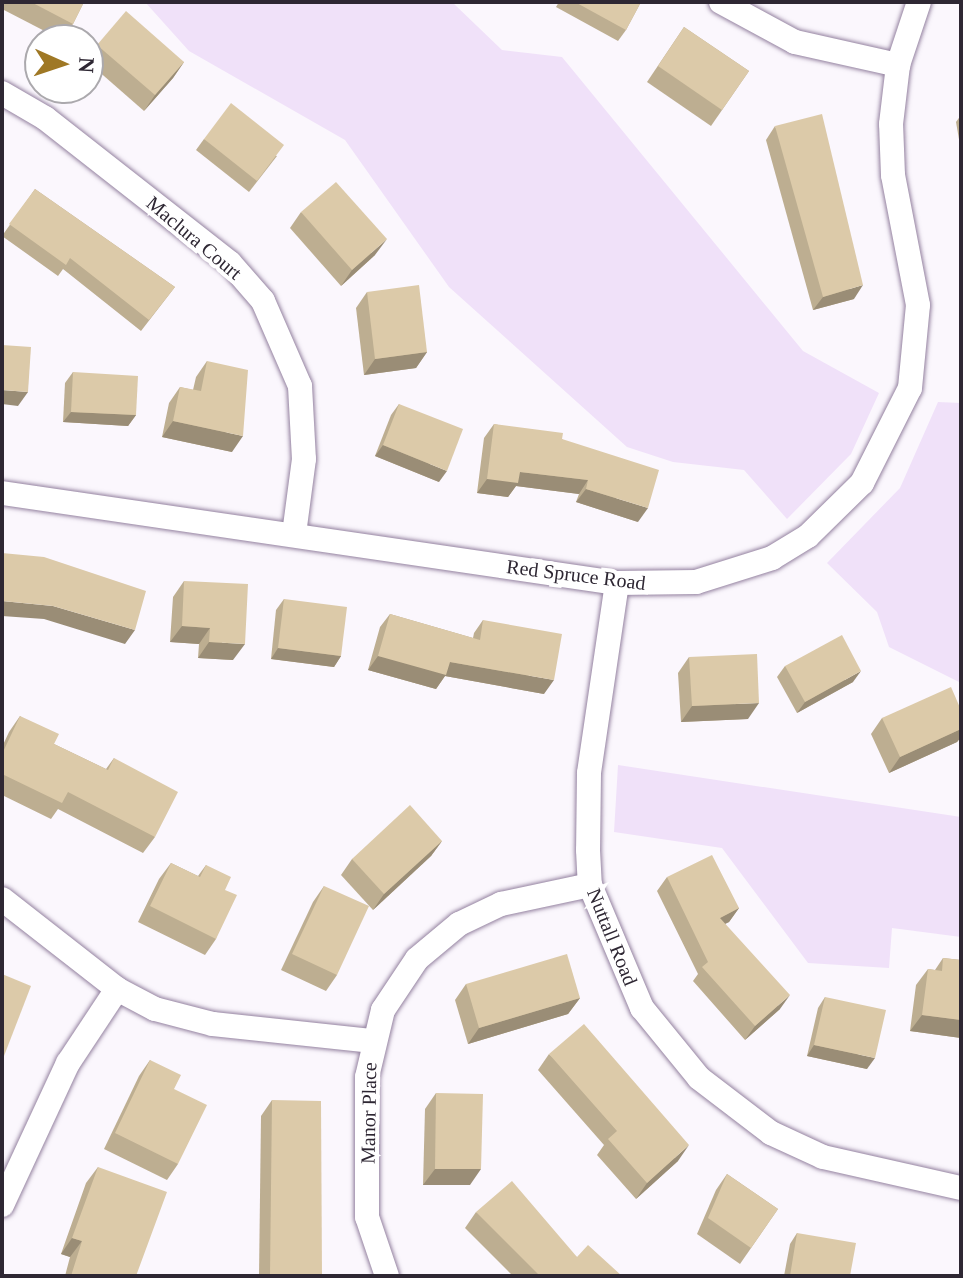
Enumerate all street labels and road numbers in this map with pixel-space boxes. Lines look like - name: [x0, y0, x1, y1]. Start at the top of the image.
- street label: Maclura Court: [141, 191, 247, 285]
- street label: Red Spruce Road: [505, 555, 647, 595]
- street label: Nuttall Road: [582, 885, 642, 989]
- street label: Manor Place: [356, 1062, 382, 1164]

